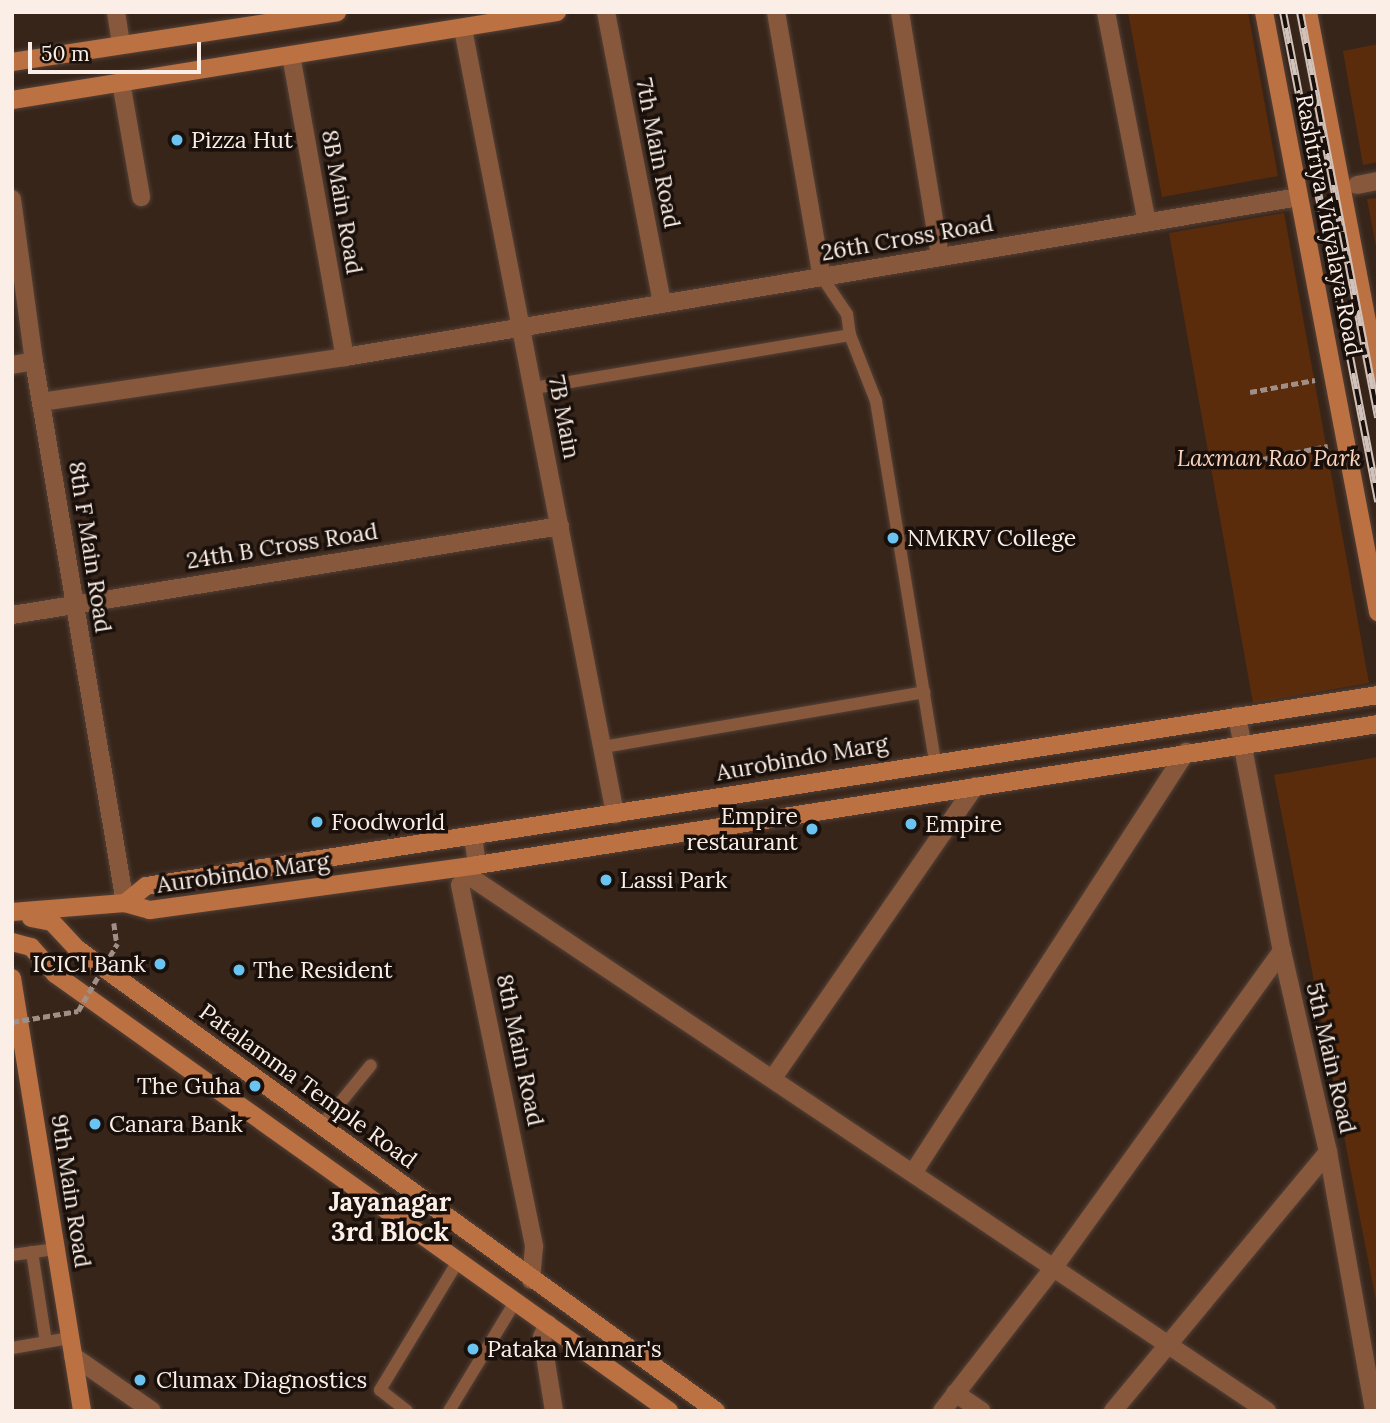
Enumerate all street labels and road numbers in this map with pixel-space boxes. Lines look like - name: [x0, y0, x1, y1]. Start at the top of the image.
- street label: 7th Main Road: [630, 76, 686, 230]
- street label: Rashtriya Vidyalaya Road: [1290, 92, 1368, 358]
- street label: 8B Main Road: [316, 128, 368, 276]
- street label: 26th Cross Road: [819, 209, 995, 267]
- street label: 7B Main: [542, 373, 586, 461]
- street label: 8th F Main Road: [63, 459, 117, 635]
- street label: 24th B Cross Road: [184, 517, 380, 575]
- street label: Aurobindo Marg: [714, 729, 890, 787]
- street label: Aurobindo Marg: [155, 847, 331, 899]
- street label: 8th Main Road: [490, 972, 550, 1128]
- street label: 5th Main Road: [1300, 980, 1362, 1136]
- street label: Patalamma Temple Road: [194, 998, 422, 1174]
- street label: 9th Main Road: [45, 1112, 97, 1270]

